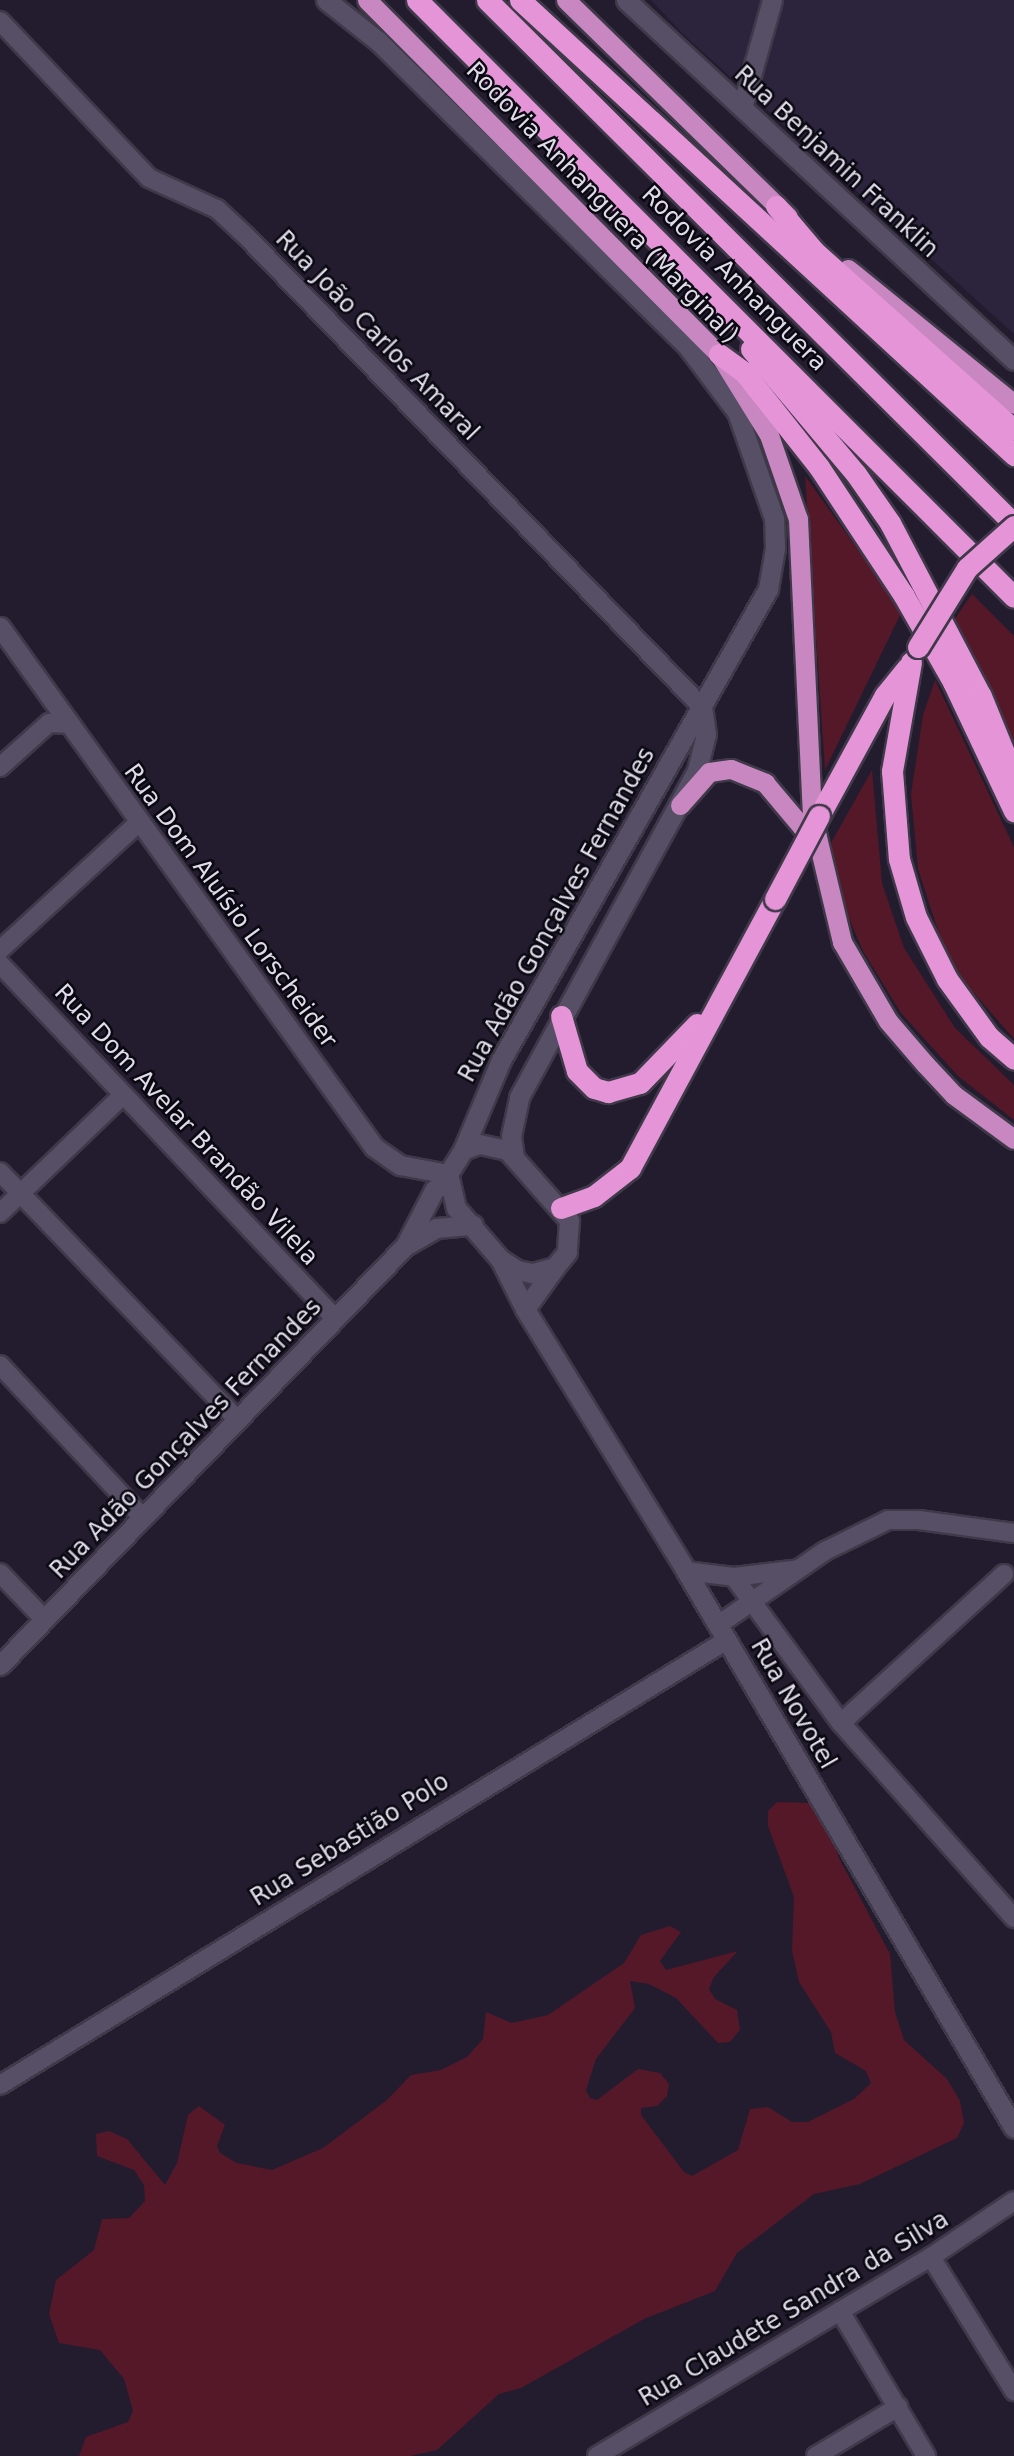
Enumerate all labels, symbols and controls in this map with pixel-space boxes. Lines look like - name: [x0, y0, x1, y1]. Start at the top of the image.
- street label: Rodovia Anhanguera (Marginal): [460, 56, 744, 350]
- street label: Rua Benjamin Franklin: [728, 60, 944, 264]
- street label: Rodovia Anhanguera: [635, 180, 833, 378]
- street label: Rua João Carlos Amaral: [269, 225, 485, 447]
- street label: Rua Adão Gonçalves Fernandes: [453, 743, 661, 1087]
- street label: Rua Dom Aluísio Lorscheider: [117, 759, 343, 1053]
- street label: Rua Dom Avelar Brandão Vilela: [48, 978, 324, 1272]
- street label: Rua Adão Gonçalves Fernandes: [44, 1293, 328, 1585]
- street label: Rua Novotel: [744, 1634, 842, 1774]
- street label: Rua Sebastião Polo: [246, 1767, 454, 1913]
- street label: Rua Claudete Sandra da Silva: [634, 2205, 954, 2413]

